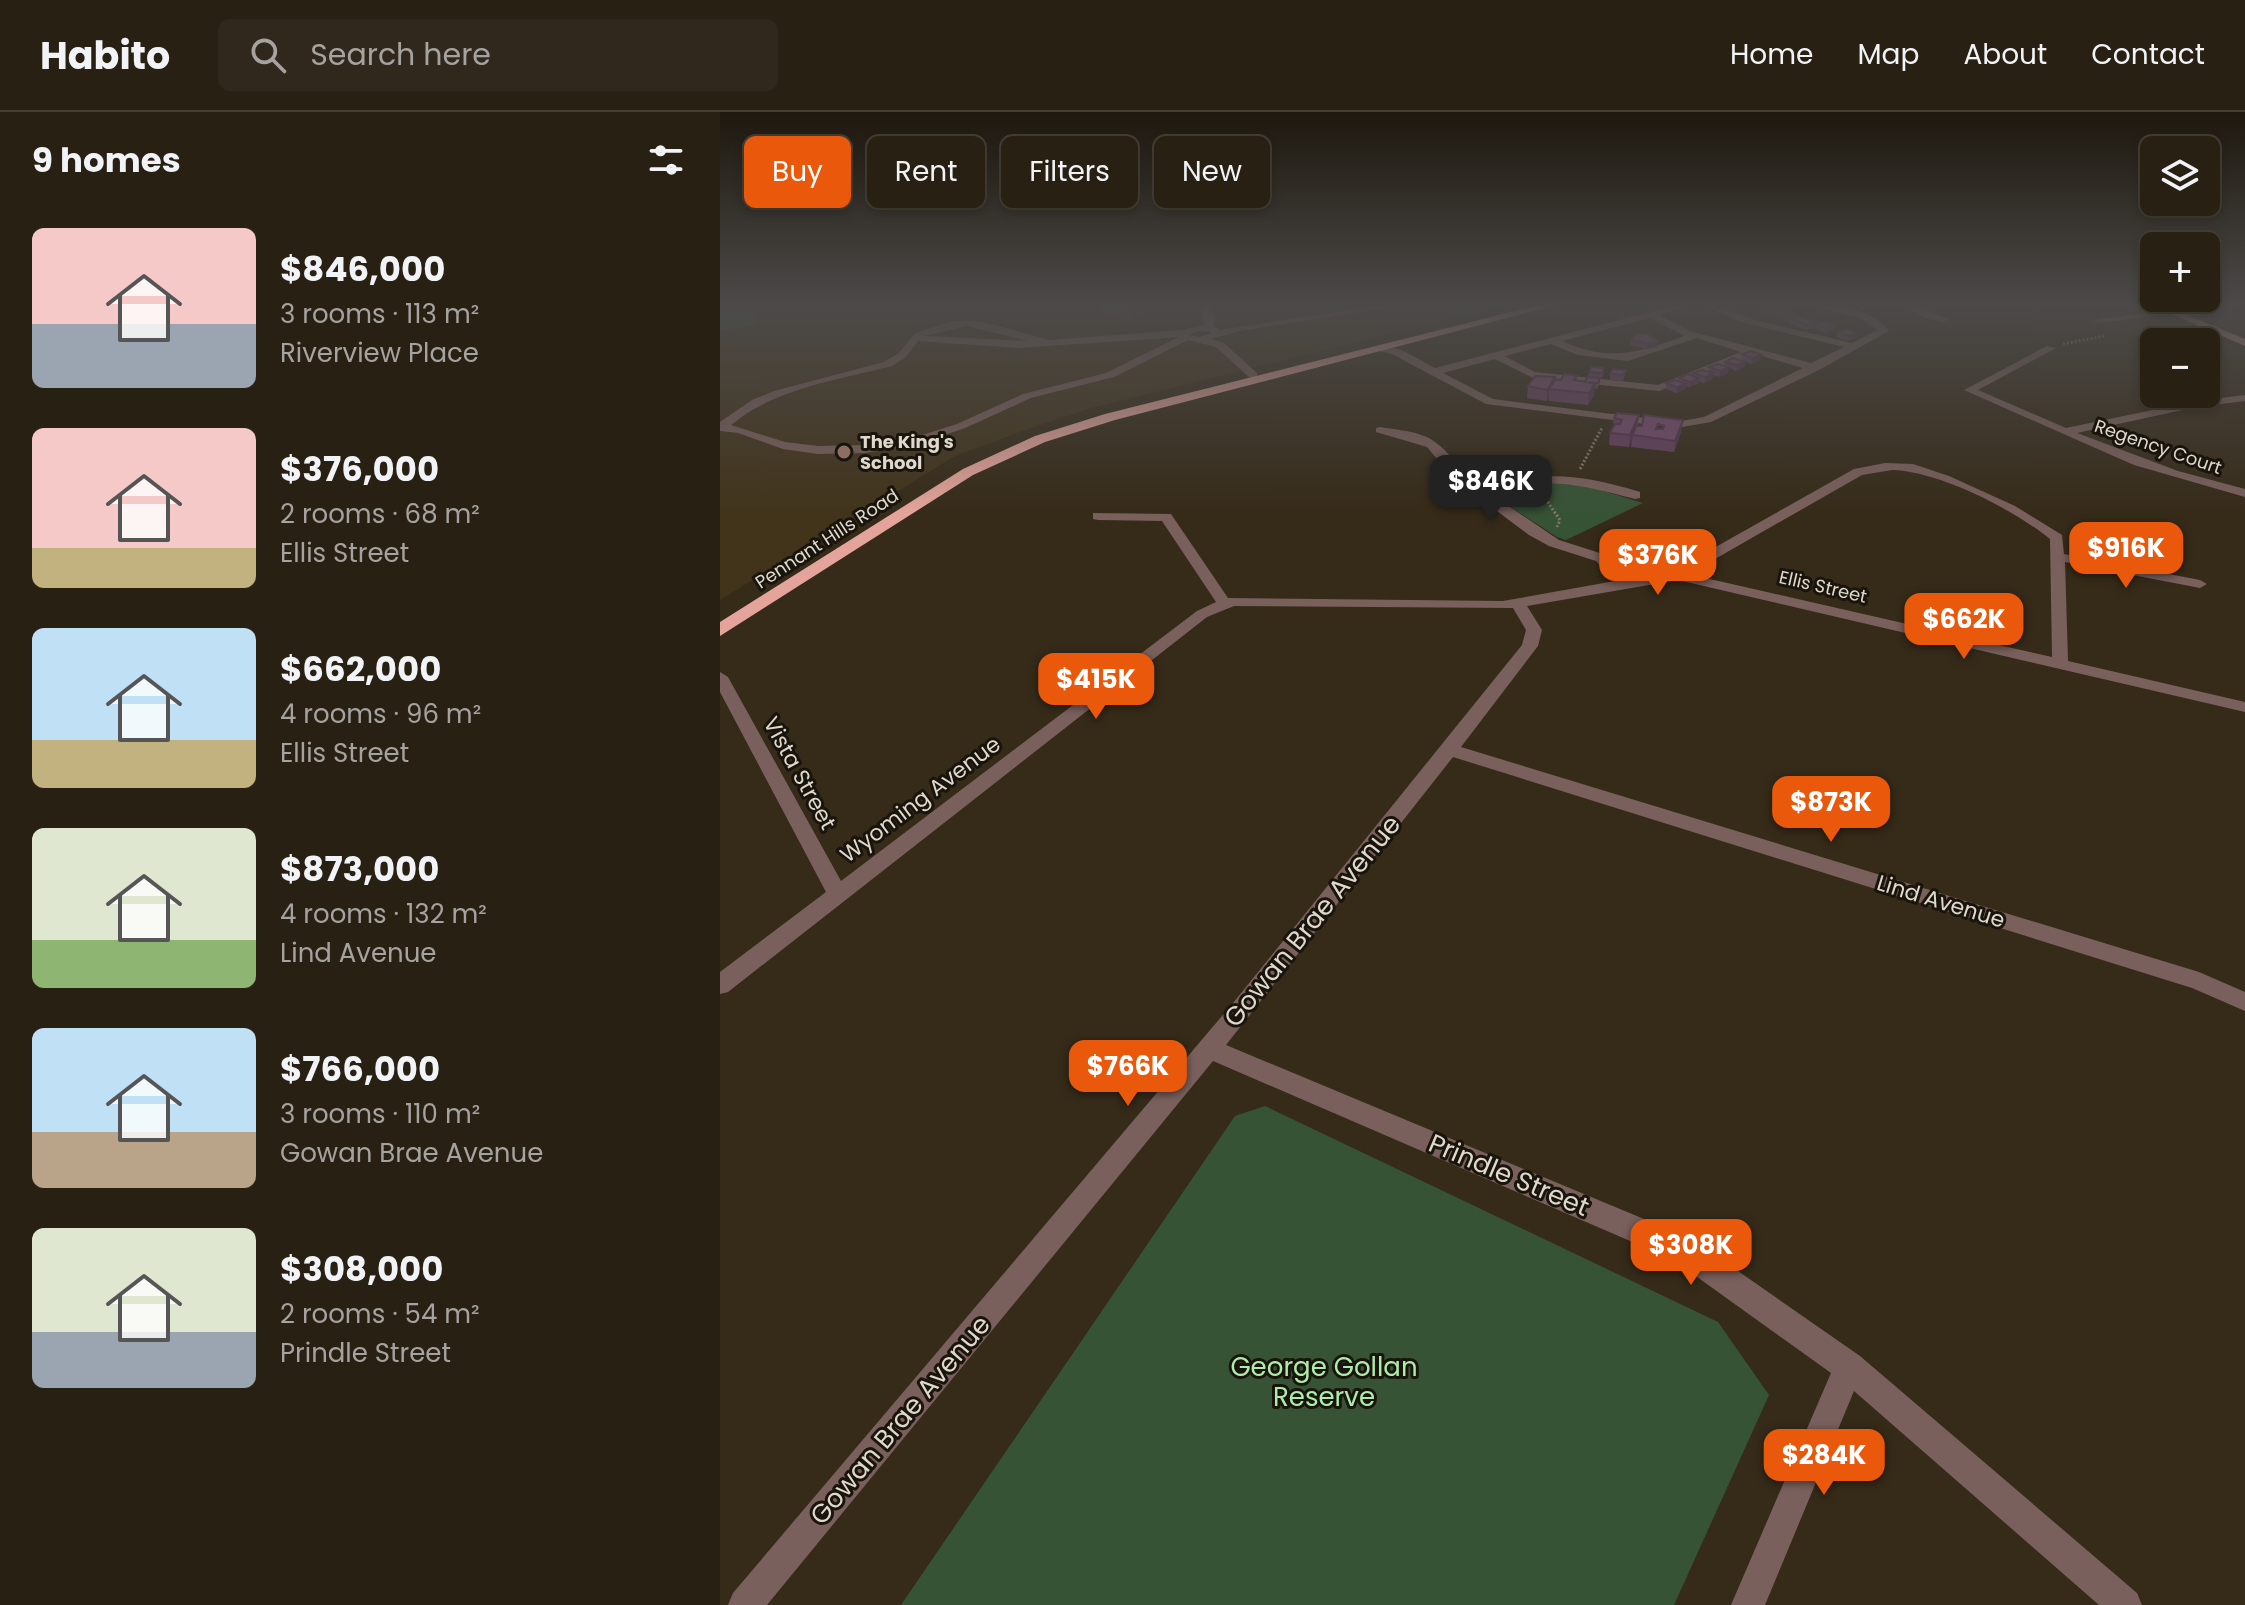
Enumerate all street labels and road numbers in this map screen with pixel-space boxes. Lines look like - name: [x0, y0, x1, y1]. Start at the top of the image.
- street label: Regency Court: [2091, 413, 2225, 480]
- street label: Pennant Hills Road: [750, 483, 903, 594]
- street label: Ellis Street: [1777, 564, 1869, 609]
- street label: Vista Street: [756, 711, 843, 835]
- street label: Wyoming Avenue: [834, 729, 1007, 870]
- street label: Gowan Brae Avenue: [1215, 807, 1409, 1035]
- street label: Lind Avenue: [1873, 867, 2009, 936]
- street label: Prindle Street: [1423, 1125, 1595, 1225]
- street label: Gowan Brae Avenue: [802, 1308, 998, 1532]

